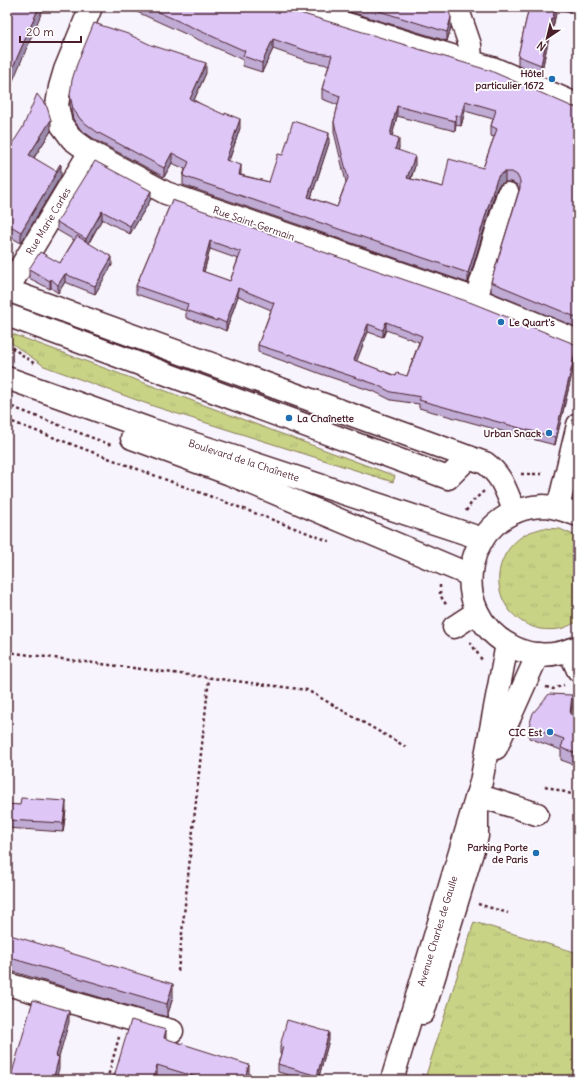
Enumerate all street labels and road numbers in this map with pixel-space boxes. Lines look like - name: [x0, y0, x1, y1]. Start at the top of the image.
- street label: Rue Marie Carles: [23, 185, 74, 257]
- street label: Rue Saint-Germain: [211, 203, 297, 244]
- street label: Boulevard de la Chaînette: [187, 436, 301, 485]
- street label: Avenue Charles de Gaulle: [414, 874, 460, 988]

